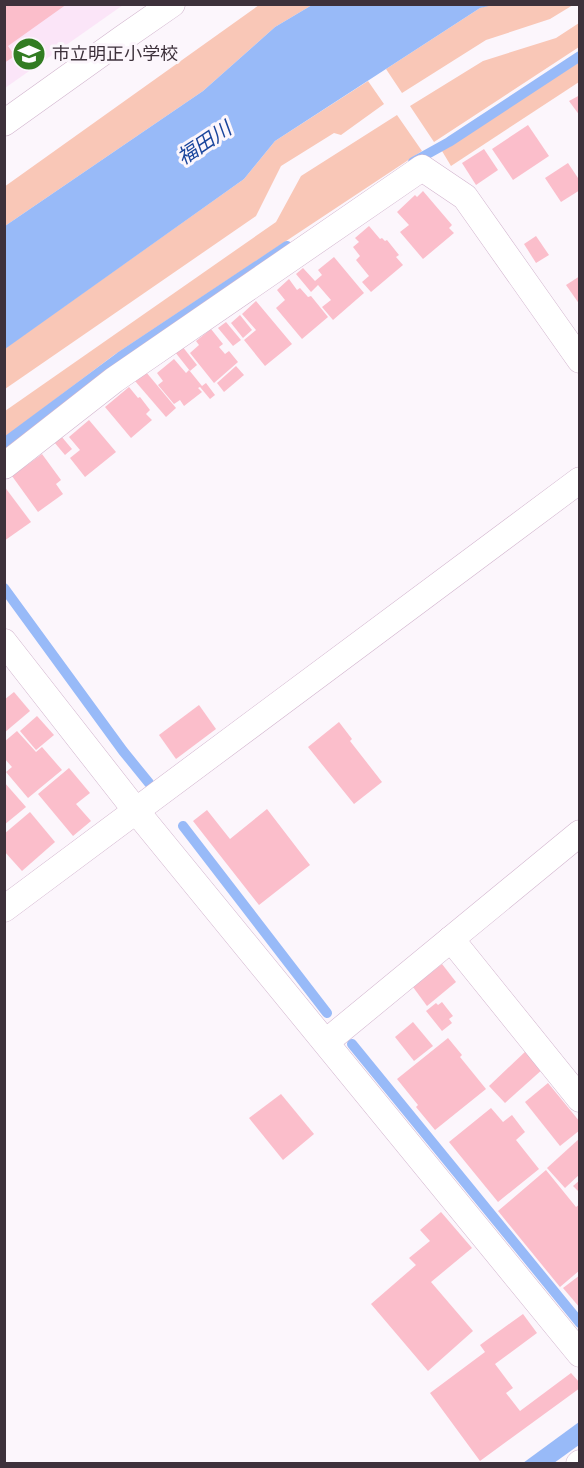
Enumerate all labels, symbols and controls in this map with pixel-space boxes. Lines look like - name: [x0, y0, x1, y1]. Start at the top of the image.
- school or university icon: 市立明正小学校: [11, 36, 47, 72]
- place label: 市立明正小学校: [52, 43, 178, 65]
- water label: 福田川: [172, 115, 237, 170]

